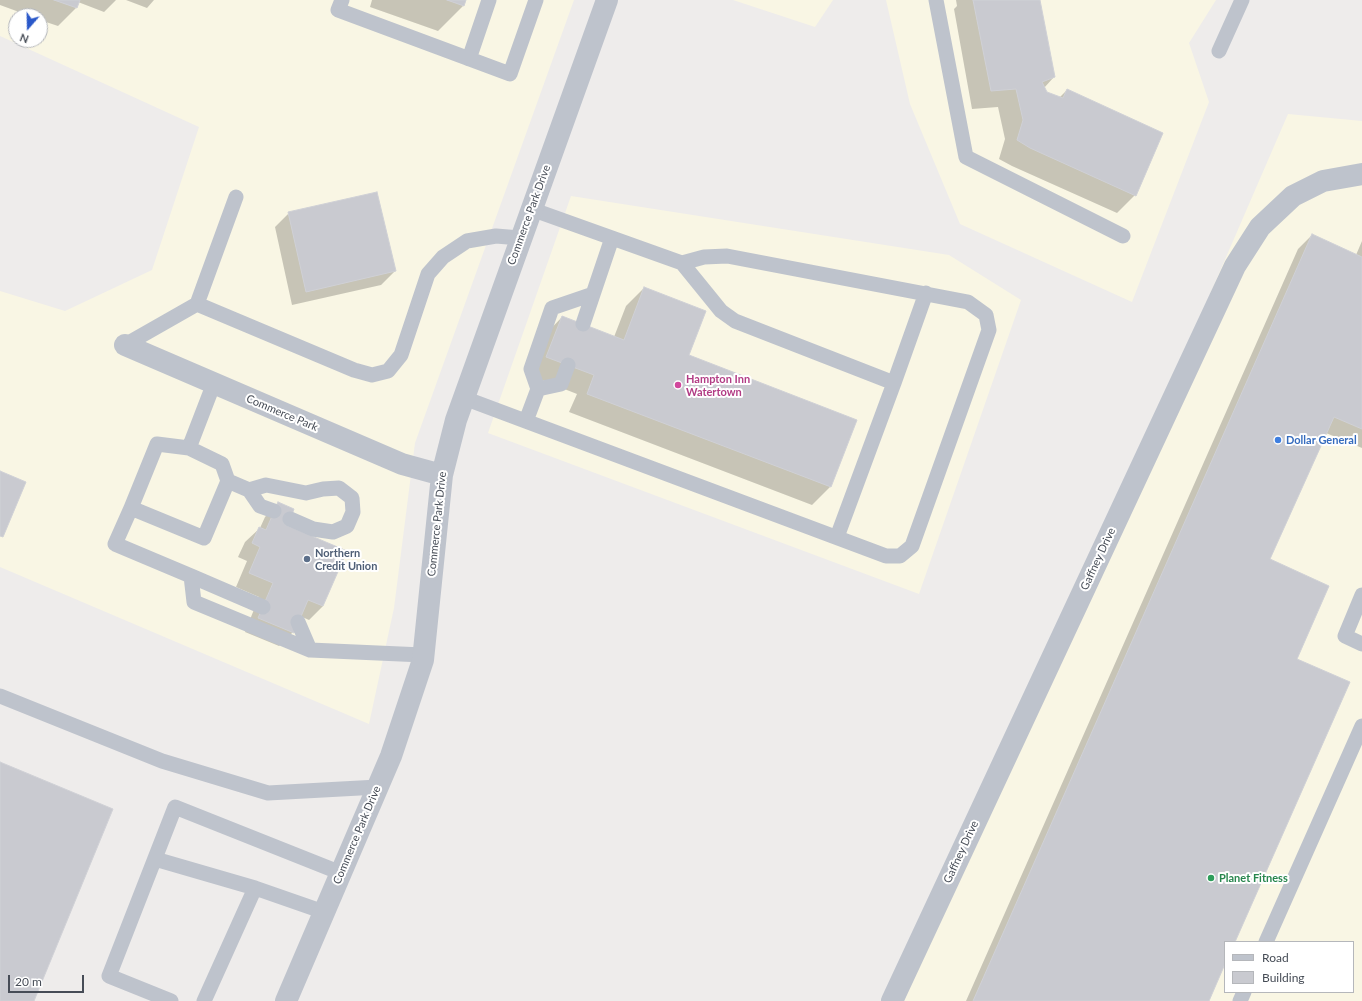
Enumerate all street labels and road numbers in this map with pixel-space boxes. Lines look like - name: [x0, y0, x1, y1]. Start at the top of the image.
- street label: Commerce Park Drive: [505, 163, 553, 267]
- street label: Commerce Park: [244, 392, 320, 434]
- street label: Commerce Park Drive: [425, 471, 449, 577]
- street label: Gaffney Drive: [1078, 526, 1118, 592]
- street label: Commerce Park Drive: [330, 784, 384, 886]
- street label: Gaffney Drive: [941, 819, 981, 885]

